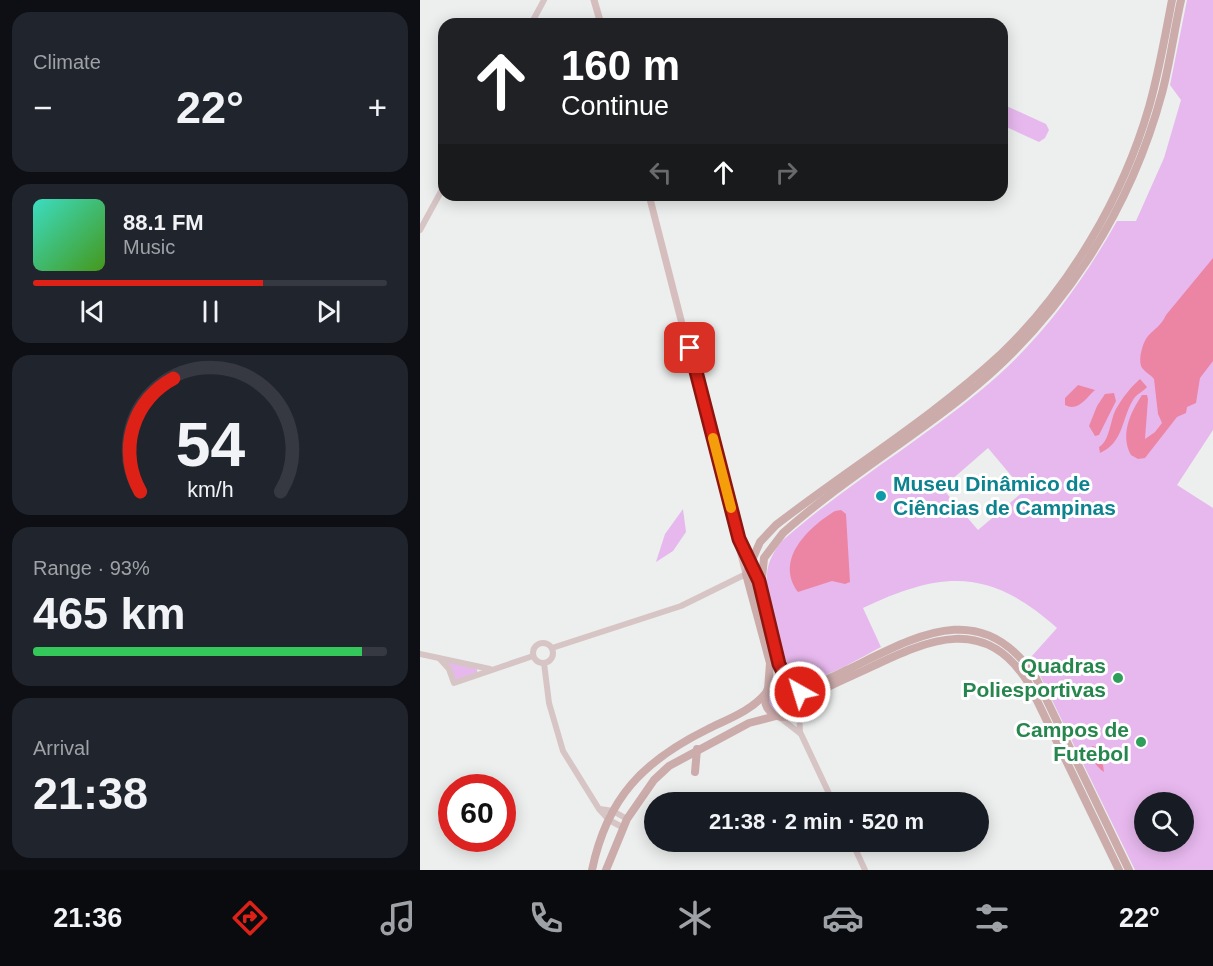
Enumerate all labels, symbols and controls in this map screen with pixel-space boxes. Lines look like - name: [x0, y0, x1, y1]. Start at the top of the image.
- icon: ahead: [462, 42, 540, 120]
- text: 160 m: [561, 42, 680, 89]
- text: Climate: [33, 51, 101, 73]
- text: 22°: [176, 82, 244, 133]
- text: −: [33, 89, 52, 126]
- text: +: [368, 89, 387, 126]
- text: Continue: [561, 91, 669, 121]
- icon: left: [644, 156, 677, 189]
- icon: ahead: [707, 156, 740, 189]
- icon: right: [770, 156, 803, 189]
- text: 88.1 FM: [123, 210, 204, 235]
- text: Music: [123, 236, 175, 258]
- icon: previous: [76, 295, 109, 328]
- icon: pause: [194, 295, 227, 328]
- icon: next: [312, 295, 345, 328]
- pin: [664, 322, 715, 373]
- icon: arrive: [673, 331, 706, 364]
- text: 54: [175, 410, 245, 479]
- place label: Museu Dinâmico de Ciências de Campinas: [893, 472, 1116, 519]
- text: km/h: [187, 478, 233, 502]
- marker: Museu Dinâmico de Ciências de Campinas: [874, 489, 888, 503]
- text: Range · 93%: [33, 557, 150, 579]
- text: 465 km: [33, 588, 186, 639]
- place label: Quadras Poliesportivas: [962, 654, 1106, 701]
- position arrow: [768, 660, 832, 724]
- marker: Quadras Poliesportivas: [1111, 671, 1125, 685]
- place label: Campos de Futebol: [1016, 718, 1129, 765]
- marker: Campos de Futebol: [1134, 735, 1148, 749]
- text: Arrival: [33, 737, 90, 759]
- text: 21:38: [33, 768, 148, 819]
- speed limit sign: 60: [438, 774, 516, 852]
- map controls: [1134, 792, 1194, 852]
- button: search: [1134, 792, 1194, 852]
- text: 21:38 · 2 min · 520 m: [709, 809, 924, 834]
- icon: directions: [229, 897, 271, 939]
- icon: music: [377, 897, 419, 939]
- icon: phone: [525, 897, 567, 939]
- icon: climate: [674, 897, 716, 939]
- icon: car: [822, 897, 864, 939]
- icon: filters: [971, 897, 1013, 939]
- text: 21:36: [53, 903, 122, 933]
- text: 22°: [1119, 903, 1160, 933]

